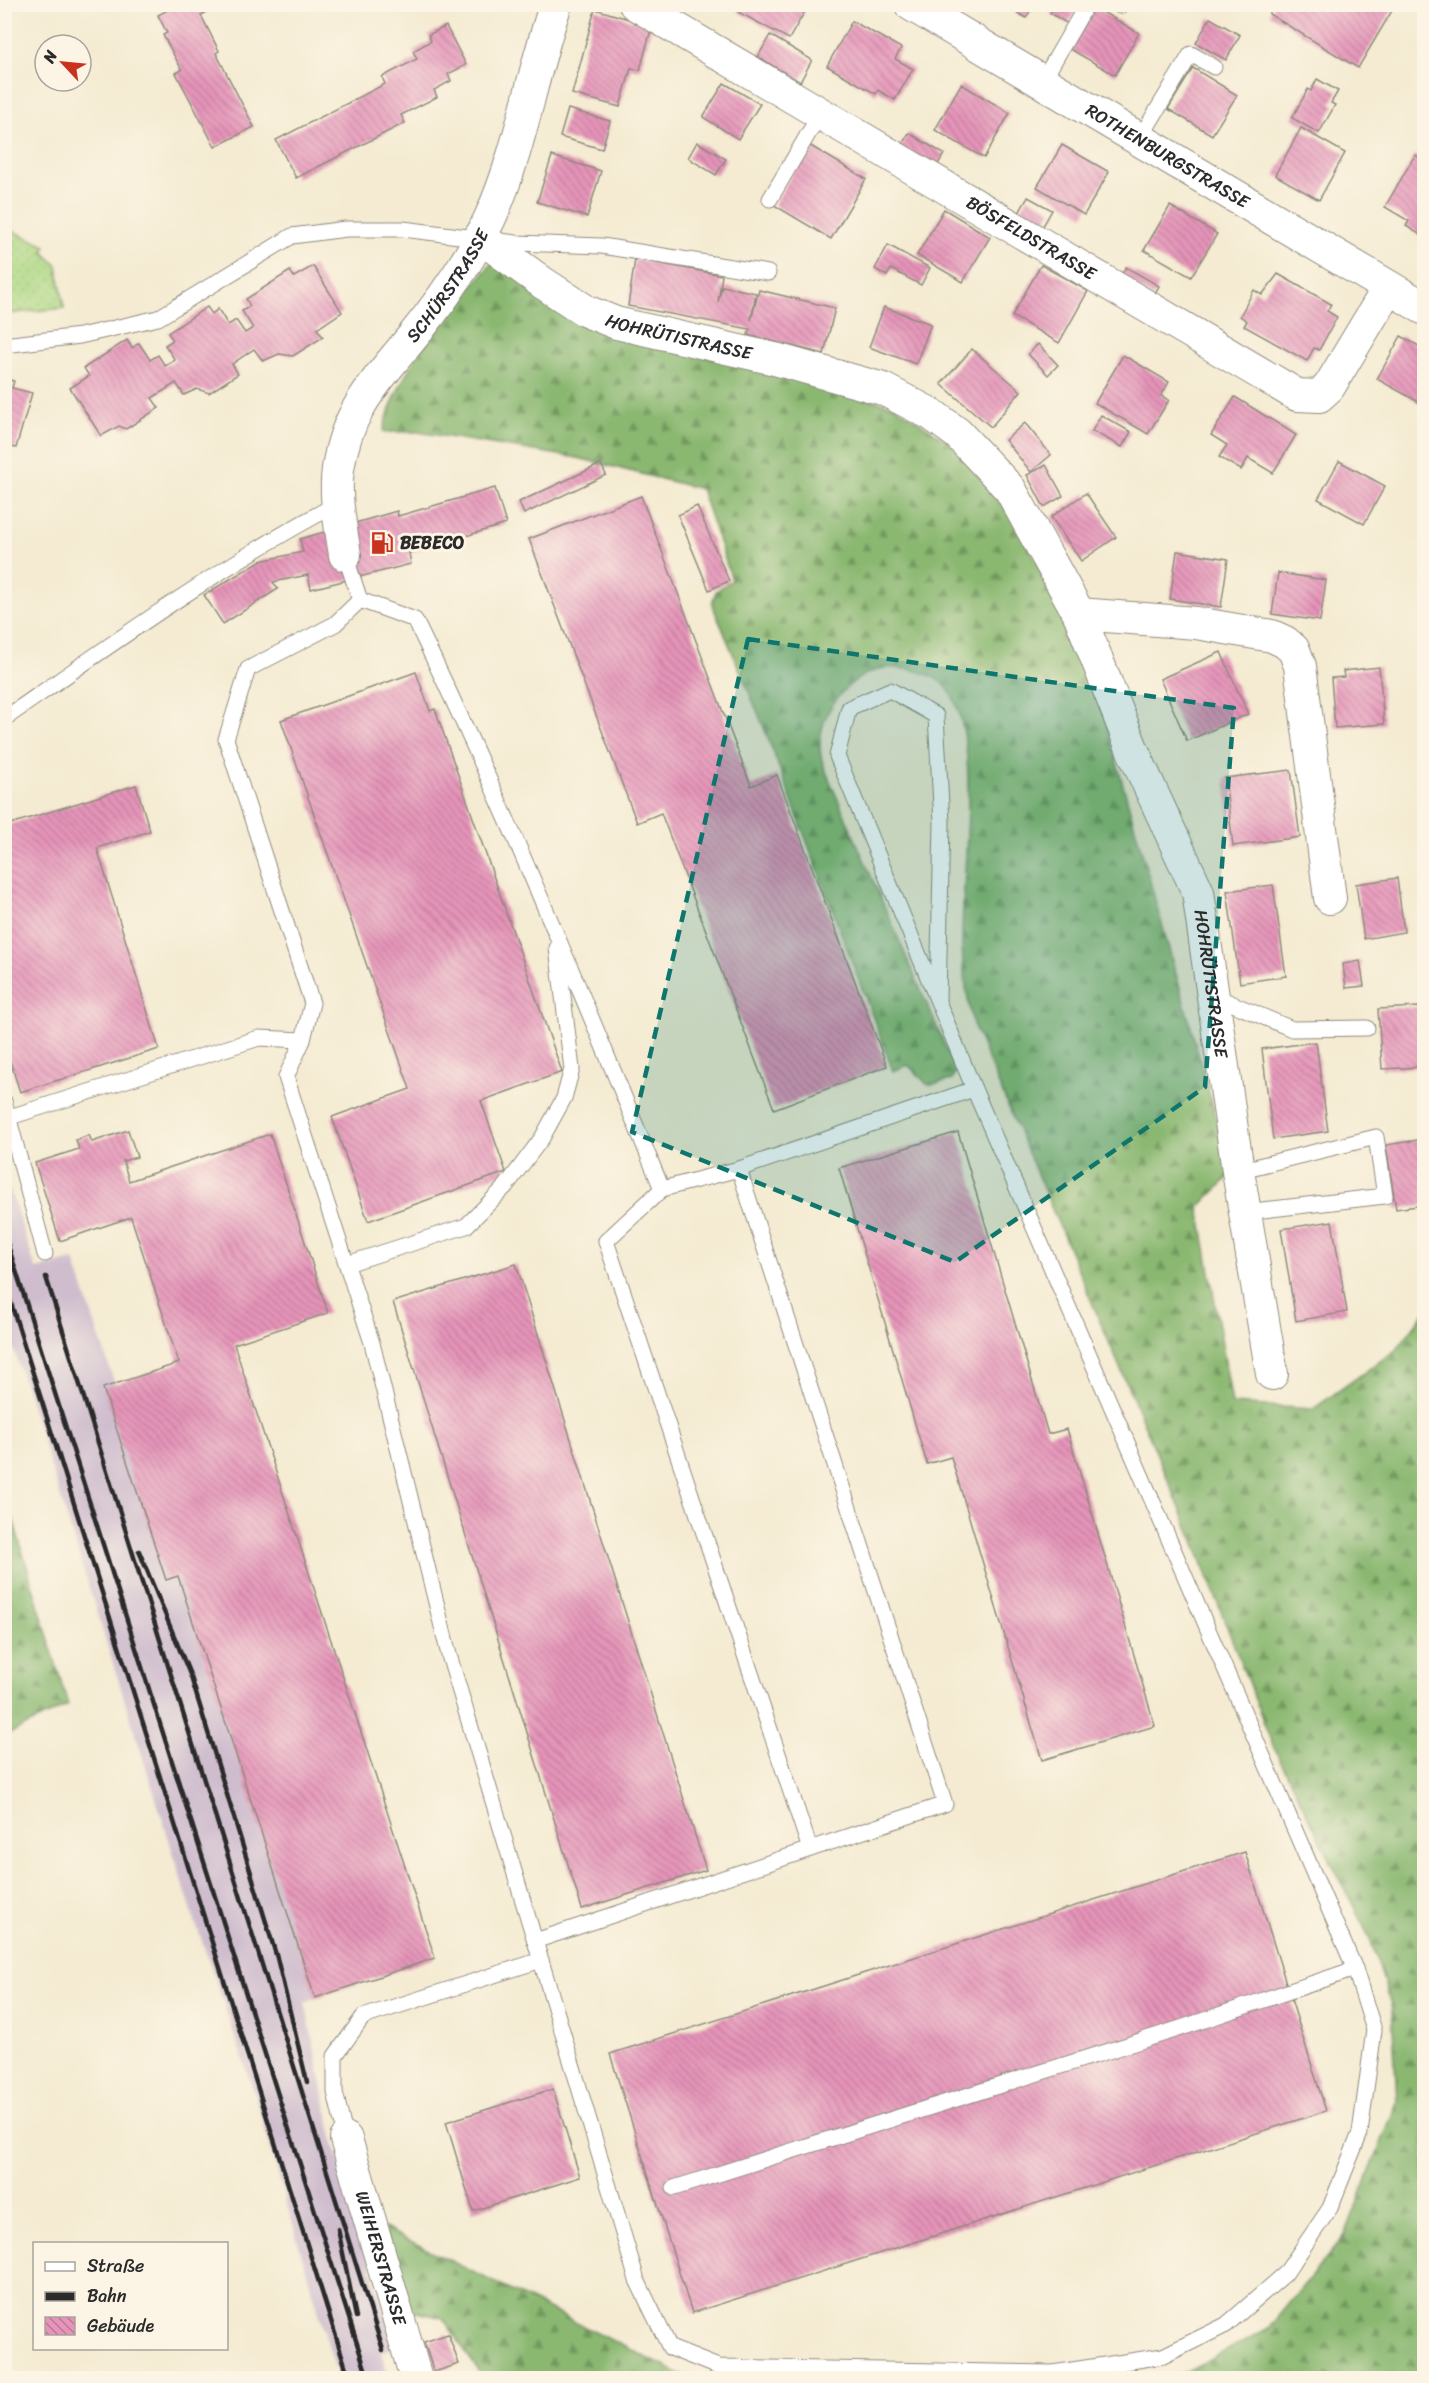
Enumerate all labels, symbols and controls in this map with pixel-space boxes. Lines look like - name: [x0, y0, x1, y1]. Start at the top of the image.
- north arrow: [33, 33, 93, 93]
- text: N: [34, 44, 66, 69]
- street label: ROTHENBURGSTRASSE: [1079, 95, 1257, 218]
- street label: BÖSFELDSTRASSE: [960, 187, 1103, 289]
- street label: SCHÜRSTRASSE: [398, 222, 499, 350]
- street label: HOHRÜTISTRASSE: [601, 304, 756, 370]
- place label: BEBECO: [400, 527, 465, 559]
- fuel station icon: BEBECO: [369, 530, 395, 556]
- street label: HOHRÜTISTRASSE: [1185, 907, 1238, 1061]
- street label: WEIHERSTRASSE: [346, 2187, 416, 2330]
- legend: [33, 2242, 228, 2350]
- text: Straße: [87, 2250, 144, 2282]
- text: Bahn: [87, 2280, 127, 2312]
- text: Gebäude: [87, 2310, 155, 2342]

